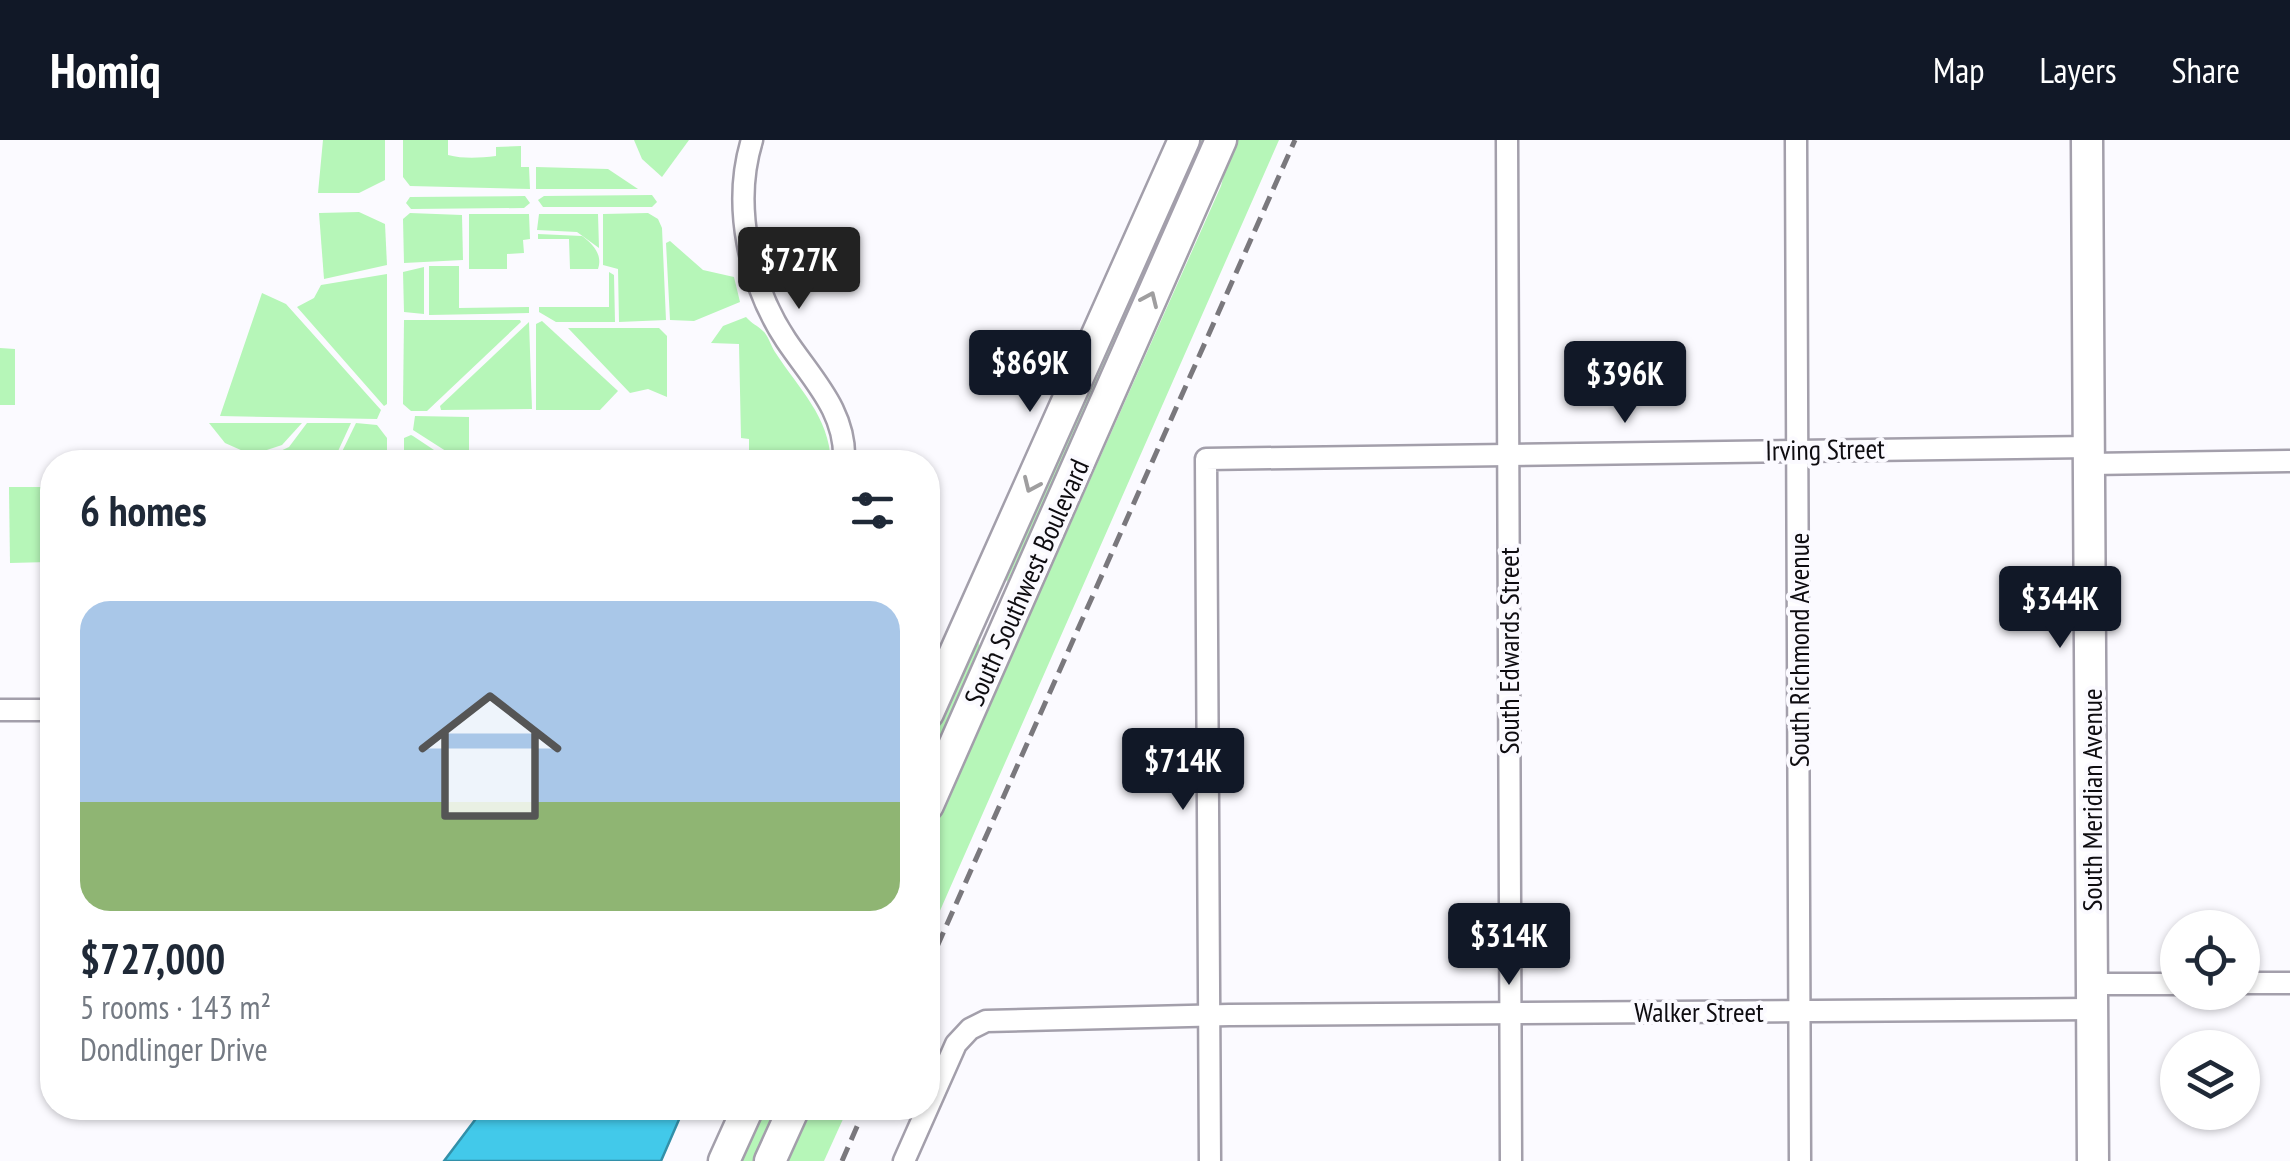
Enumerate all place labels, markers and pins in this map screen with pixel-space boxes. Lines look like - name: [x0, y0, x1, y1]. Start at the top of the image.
- pin: $727K: [729, 227, 869, 312]
- pin: $869K: [960, 330, 1100, 415]
- pin: $396K: [1555, 341, 1695, 426]
- pin: $344K: [1990, 566, 2130, 651]
- pin: $714K: [1113, 728, 1253, 813]
- pin: $314K: [1439, 903, 1579, 988]

